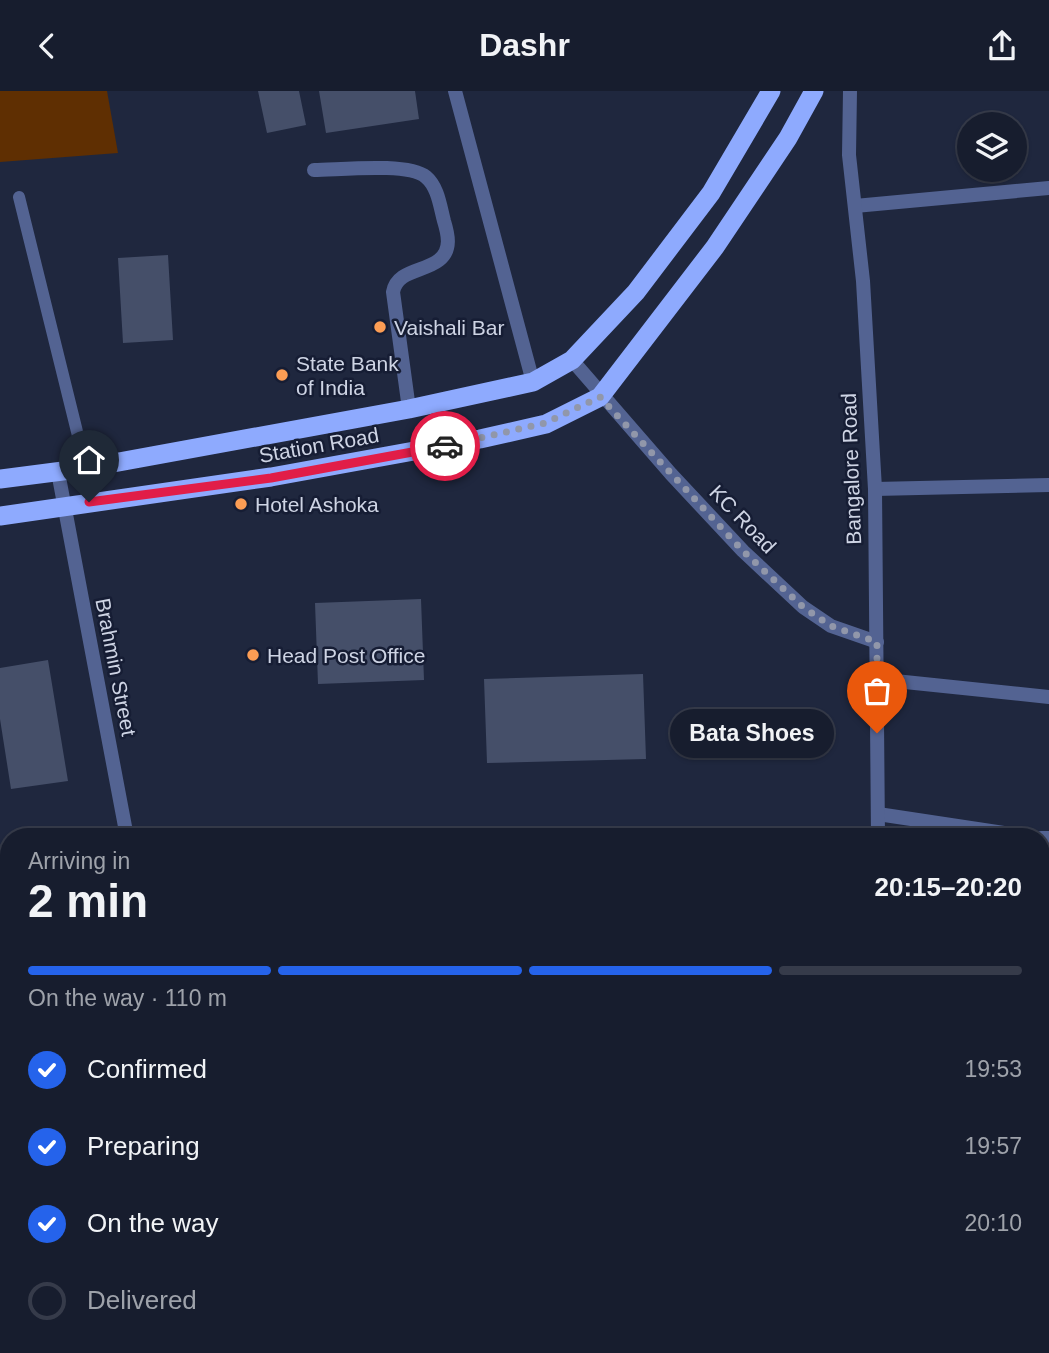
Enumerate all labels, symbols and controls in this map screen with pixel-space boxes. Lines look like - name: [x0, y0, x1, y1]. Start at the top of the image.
- icon: back: [28, 27, 66, 65]
- text: Dashr: [479, 27, 570, 63]
- icon: share: [983, 27, 1021, 65]
- map controls: [957, 112, 1027, 182]
- button: layers: [957, 112, 1027, 182]
- place label: Vaishali Bar: [394, 316, 505, 339]
- marker: Vaishali Bar: [372, 319, 388, 335]
- place label: State Bank of India: [296, 352, 399, 399]
- marker: State Bank of India: [274, 367, 290, 383]
- street label: Bangalore Road: [837, 393, 865, 545]
- courier: [410, 411, 480, 481]
- street label: Station Road: [257, 423, 381, 467]
- icon: car: [426, 427, 464, 465]
- pin: [59, 430, 119, 502]
- icon: home: [70, 441, 108, 479]
- street label: KC Road: [705, 480, 781, 558]
- place label: Hotel Ashoka: [255, 493, 379, 516]
- marker: Hotel Ashoka: [233, 496, 249, 512]
- street label: Brahmin Street: [91, 596, 141, 738]
- place label: Head Post Office: [267, 644, 425, 667]
- marker: Head Post Office: [245, 647, 261, 663]
- pin: [847, 661, 907, 733]
- icon: bag: [858, 672, 896, 710]
- callout: Bata Shoes: [670, 709, 835, 757]
- text: Bata Shoes: [689, 720, 815, 746]
- text: Arriving in: [28, 848, 130, 874]
- text: 20:15–20:20: [875, 872, 1022, 902]
- text: 2 min: [28, 875, 148, 927]
- text: On the way · 110 m: [28, 985, 227, 1011]
- icon: check: [28, 1051, 66, 1089]
- text: Confirmed: [87, 1054, 207, 1084]
- text: 19:53: [964, 1056, 1022, 1082]
- icon: check: [28, 1128, 66, 1166]
- text: Preparing: [87, 1131, 200, 1161]
- text: 19:57: [964, 1133, 1022, 1159]
- icon: check: [28, 1205, 66, 1243]
- text: On the way: [87, 1208, 219, 1238]
- text: 20:10: [964, 1210, 1022, 1236]
- text: Delivered: [87, 1285, 197, 1315]

